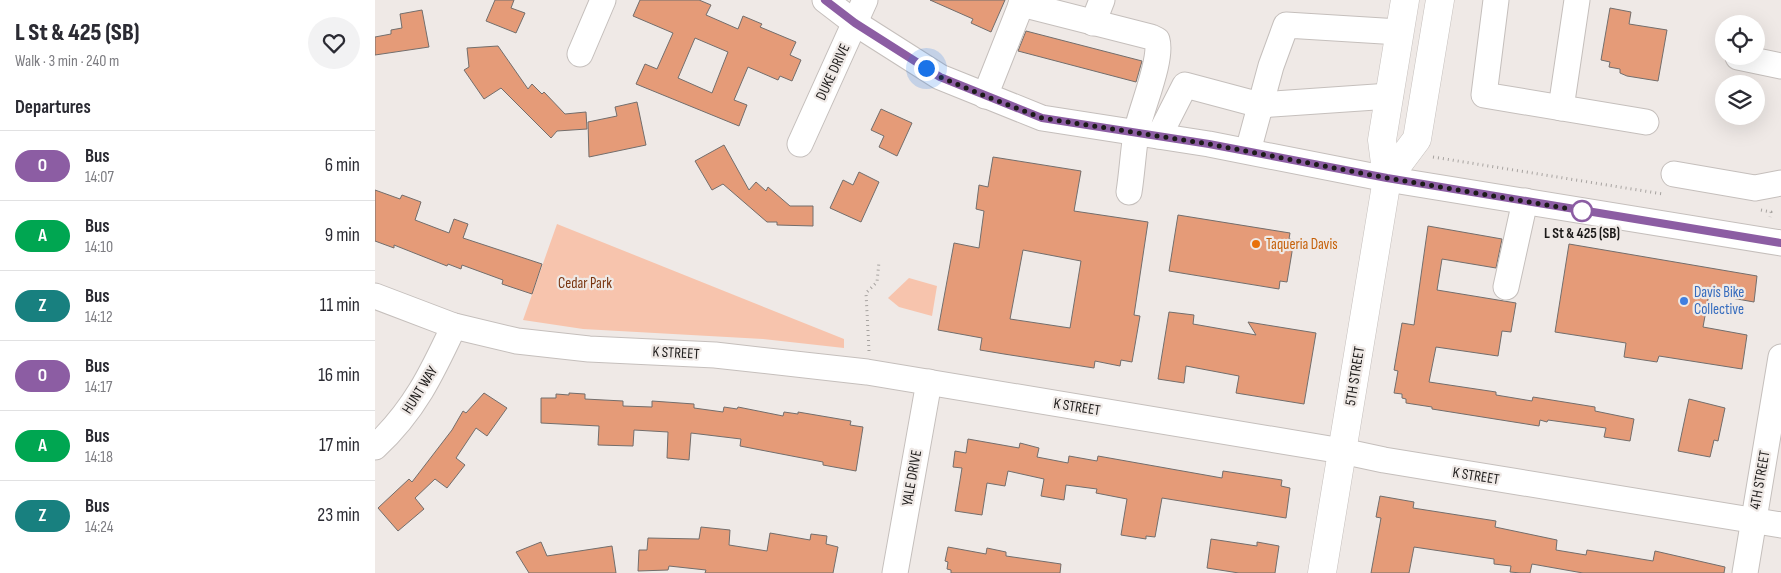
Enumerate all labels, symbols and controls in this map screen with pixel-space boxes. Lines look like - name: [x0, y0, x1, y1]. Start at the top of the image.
- map controls: [1715, 15, 1765, 125]
- button: locate: [1715, 15, 1765, 65]
- button: heart: [308, 17, 360, 69]
- text: L St & 425 (SB): [15, 18, 139, 47]
- street label: DUKE DRIVE: [812, 41, 854, 103]
- text: Walk · 3 min · 240 m: [15, 52, 119, 71]
- your location: [914, 56, 939, 81]
- button: layers: [1715, 75, 1765, 125]
- text: Departures: [15, 96, 91, 119]
- text: Bus: [85, 145, 110, 168]
- text: 6 min: [325, 154, 360, 177]
- text: O: [38, 155, 47, 176]
- text: 14:07: [85, 168, 114, 187]
- marker: L St & 425 (SB): [1571, 200, 1593, 222]
- text: Bus: [85, 215, 110, 238]
- text: 9 min: [325, 224, 360, 247]
- place label: L St & 425 (SB): [1544, 224, 1620, 243]
- text: A: [38, 225, 47, 246]
- place label: Taqueria Davis: [1266, 235, 1338, 254]
- text: 14:10: [85, 238, 113, 257]
- marker: Taqueria Davis: [1250, 238, 1262, 250]
- park label: Cedar Park: [558, 274, 612, 293]
- place label: Davis Bike Collective: [1694, 283, 1744, 319]
- text: Bus: [85, 285, 110, 308]
- text: 11 min: [320, 294, 360, 317]
- text: Z: [39, 295, 46, 316]
- marker: Davis Bike Collective: [1678, 295, 1690, 307]
- text: 14:12: [85, 308, 113, 327]
- street label: K STREET: [652, 342, 700, 364]
- street label: 5TH STREET: [1341, 345, 1369, 407]
- text: Bus: [85, 355, 110, 378]
- street label: HUNT WAY: [398, 362, 442, 417]
- text: 16 min: [318, 364, 360, 387]
- text: O: [38, 365, 47, 386]
- text: 14:17: [85, 378, 112, 397]
- street label: K STREET: [1052, 394, 1102, 420]
- text: Bus: [85, 425, 110, 448]
- text: 17 min: [319, 434, 360, 457]
- text: A: [38, 435, 47, 456]
- text: 14:18: [85, 448, 113, 467]
- street label: YALE DRIVE: [898, 449, 926, 507]
- street label: 4TH STREET: [1745, 449, 1775, 511]
- street label: K STREET: [1451, 463, 1501, 489]
- text: Bus: [85, 495, 110, 518]
- text: 23 min: [317, 504, 360, 527]
- text: Z: [39, 505, 46, 526]
- text: 14:24: [85, 518, 114, 537]

